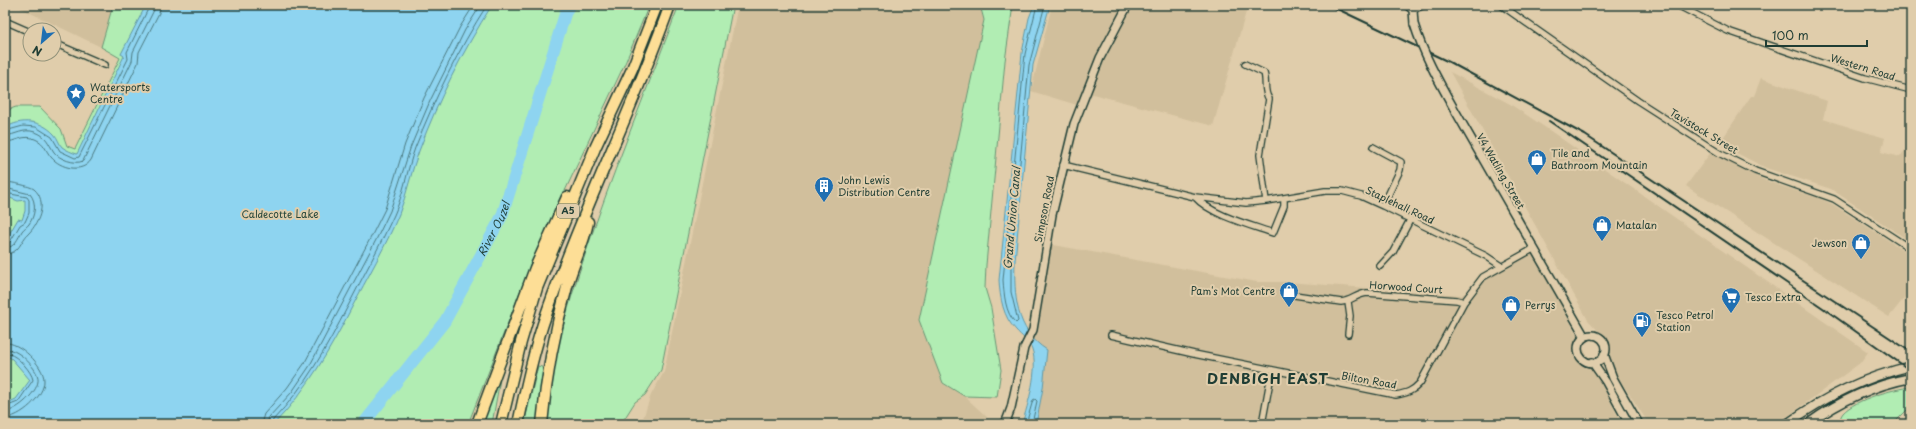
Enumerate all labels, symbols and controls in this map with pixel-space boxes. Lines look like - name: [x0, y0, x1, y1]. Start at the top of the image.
- north arrow: [22, 22, 62, 62]
- scale bar: [1766, 22, 1867, 48]
- text: 100 m: [1772, 26, 1809, 44]
- text: N: [29, 42, 45, 61]
- street label: Western Road: [1829, 50, 1898, 84]
- place label: Watersports Centre: [90, 79, 150, 106]
- place icon: Watersports Centre: [65, 82, 87, 110]
- street label: Tavistock Street: [1667, 104, 1741, 157]
- street label: V4 Watling Street: [1474, 130, 1529, 212]
- place label: Tile and Bathroom Mountain: [1551, 145, 1647, 172]
- shop icon: Tile and Bathroom Mountain: [1526, 148, 1548, 176]
- water label: Grand Union Canal: [999, 164, 1025, 270]
- place label: John Lewis Distribution Centre: [838, 172, 930, 199]
- street label: Simpson Road: [1030, 174, 1057, 243]
- building icon: John Lewis Distribution Centre: [813, 175, 835, 203]
- street label: Staplehall Road: [1363, 182, 1437, 227]
- water label: River Ouzel: [473, 198, 515, 259]
- road number: A5: [557, 204, 579, 218]
- park label: Caldecotte Lake: [241, 206, 319, 221]
- shop icon: Matalan: [1591, 214, 1613, 242]
- place label: Matalan: [1616, 217, 1657, 232]
- shop icon: Jewson: [1850, 232, 1872, 260]
- place label: Jewson: [1811, 235, 1847, 250]
- street label: Horwood Court: [1369, 276, 1443, 297]
- shop icon: Pam's Mot Centre: [1278, 280, 1300, 308]
- place label: Pam's Mot Centre: [1191, 283, 1275, 298]
- supermarket icon: Tesco Extra: [1720, 286, 1742, 314]
- place label: Tesco Extra: [1745, 289, 1802, 304]
- shop icon: Perrys: [1500, 294, 1522, 322]
- place label: Perrys: [1525, 297, 1556, 312]
- place label: Tesco Petrol Station: [1656, 307, 1714, 334]
- fuel station icon: Tesco Petrol Station: [1631, 310, 1653, 338]
- street label: Bilton Road: [1340, 367, 1398, 392]
- district label: DENBIGH EAST: [1207, 368, 1329, 389]

